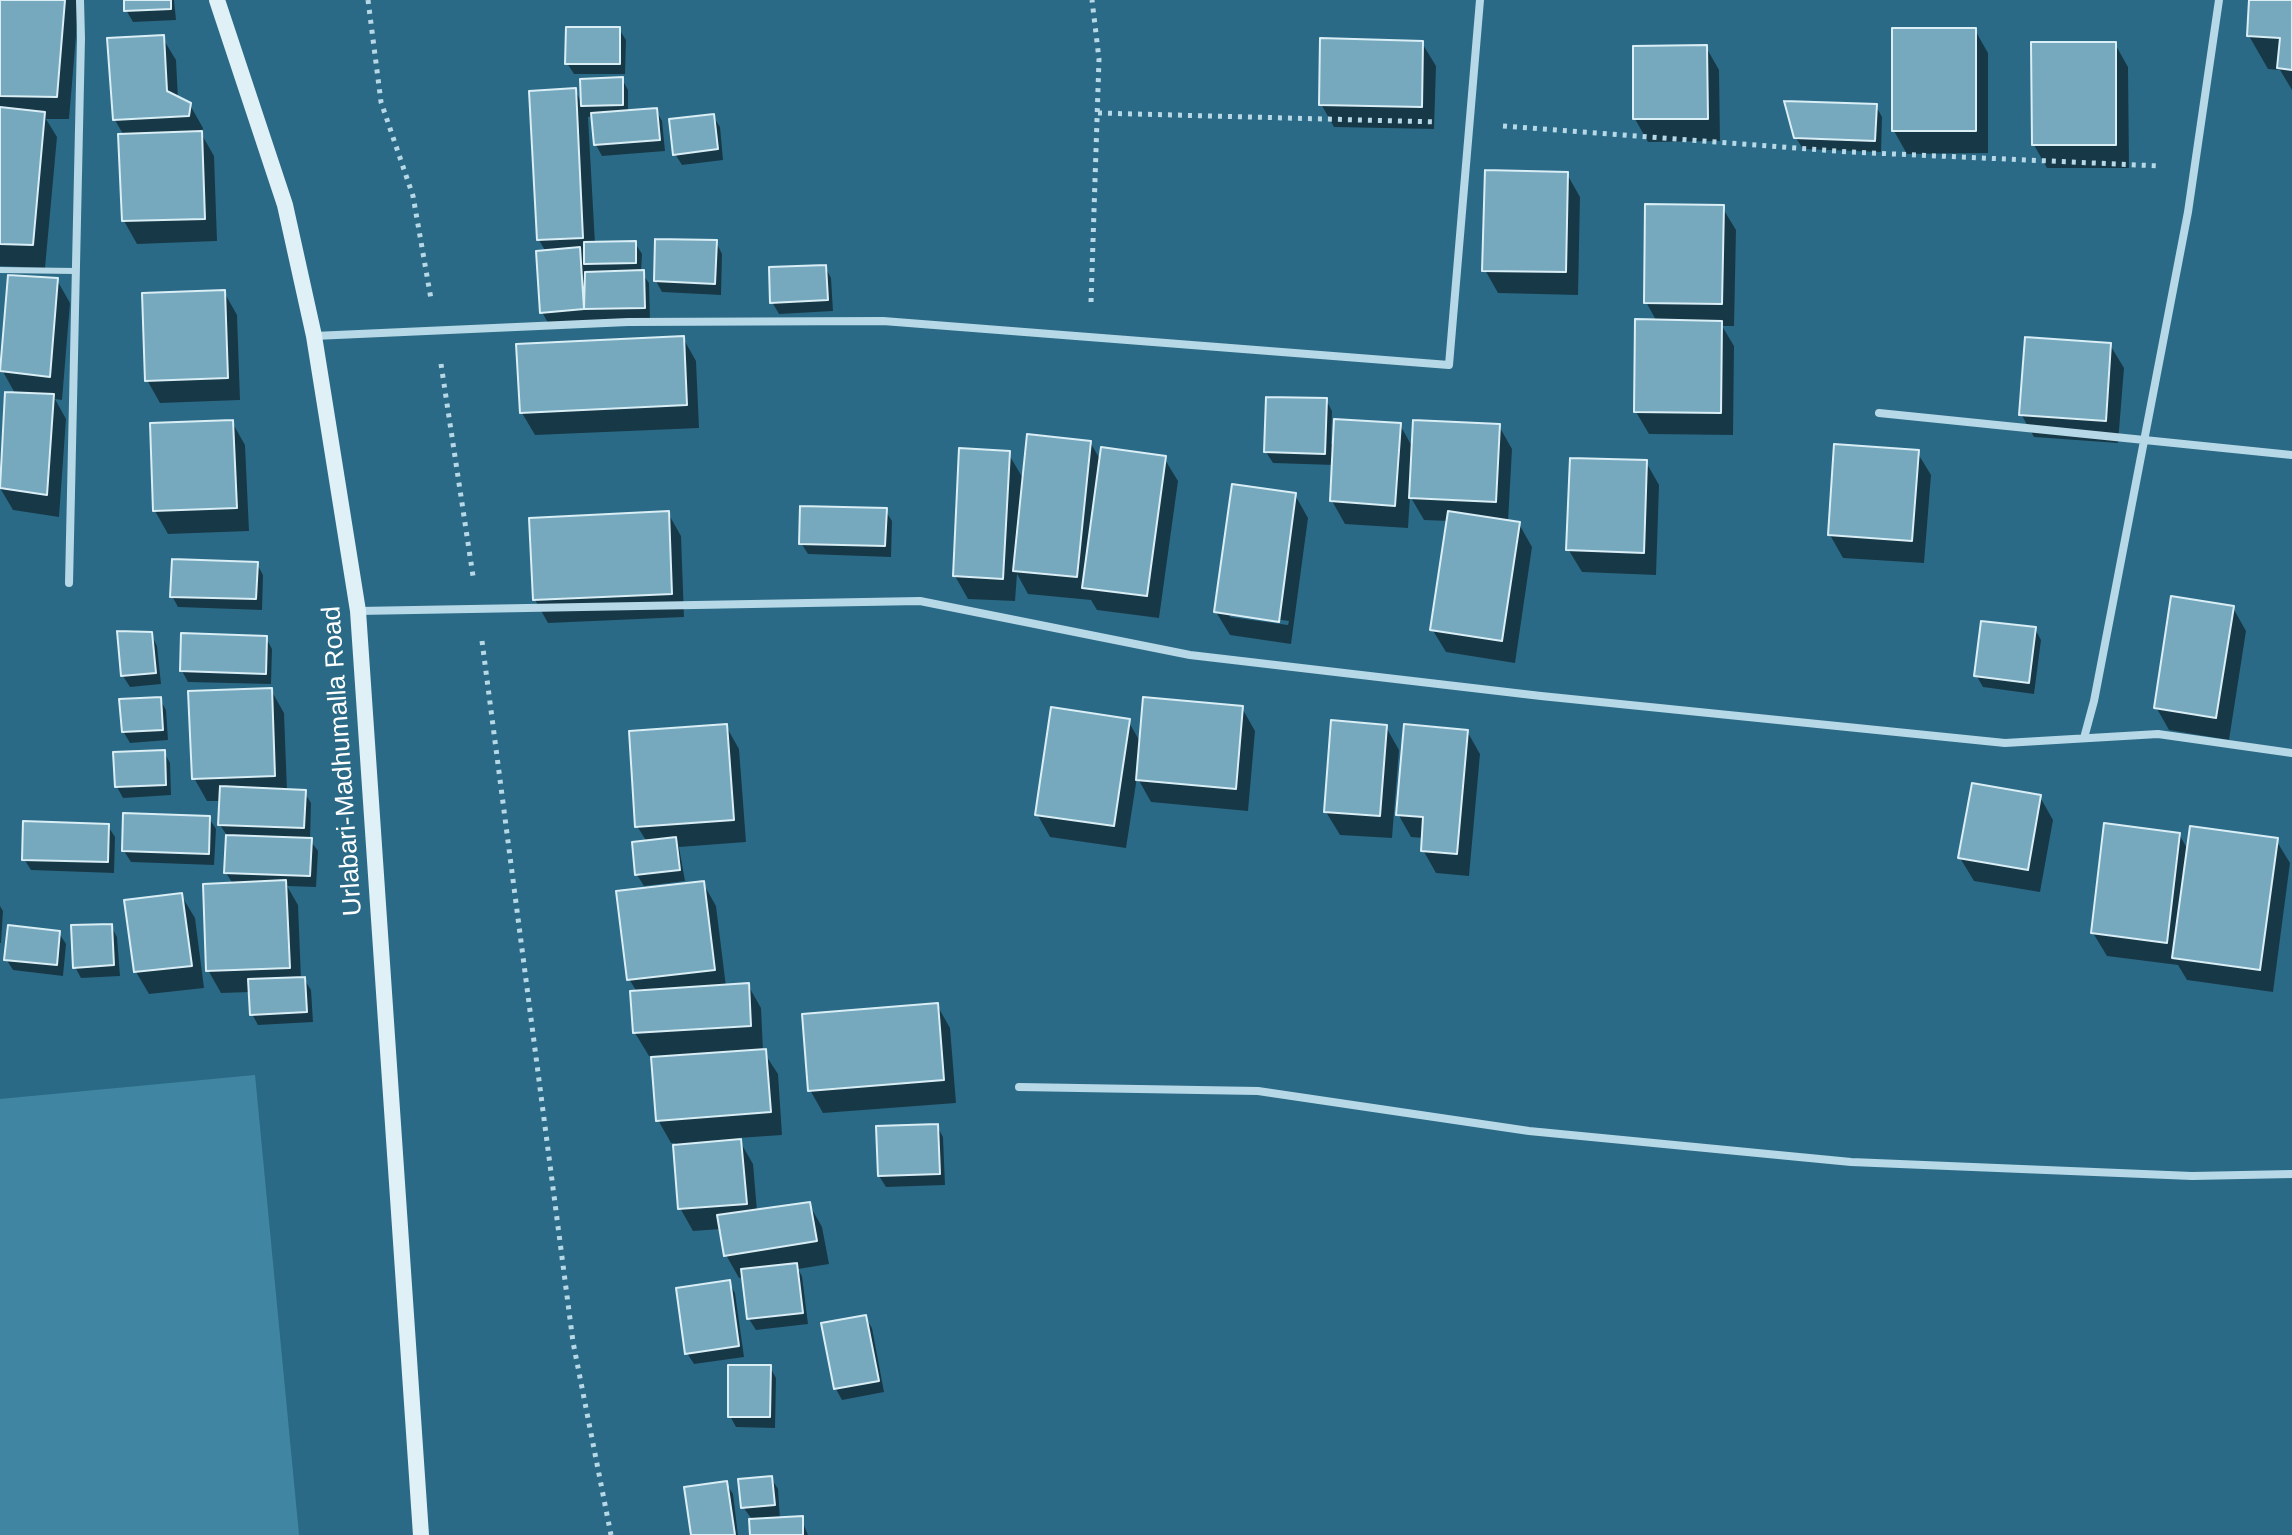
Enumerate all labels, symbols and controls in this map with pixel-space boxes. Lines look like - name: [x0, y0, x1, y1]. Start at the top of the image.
- street label: Urlabari-Madhumalla Road: [317, 605, 369, 917]

